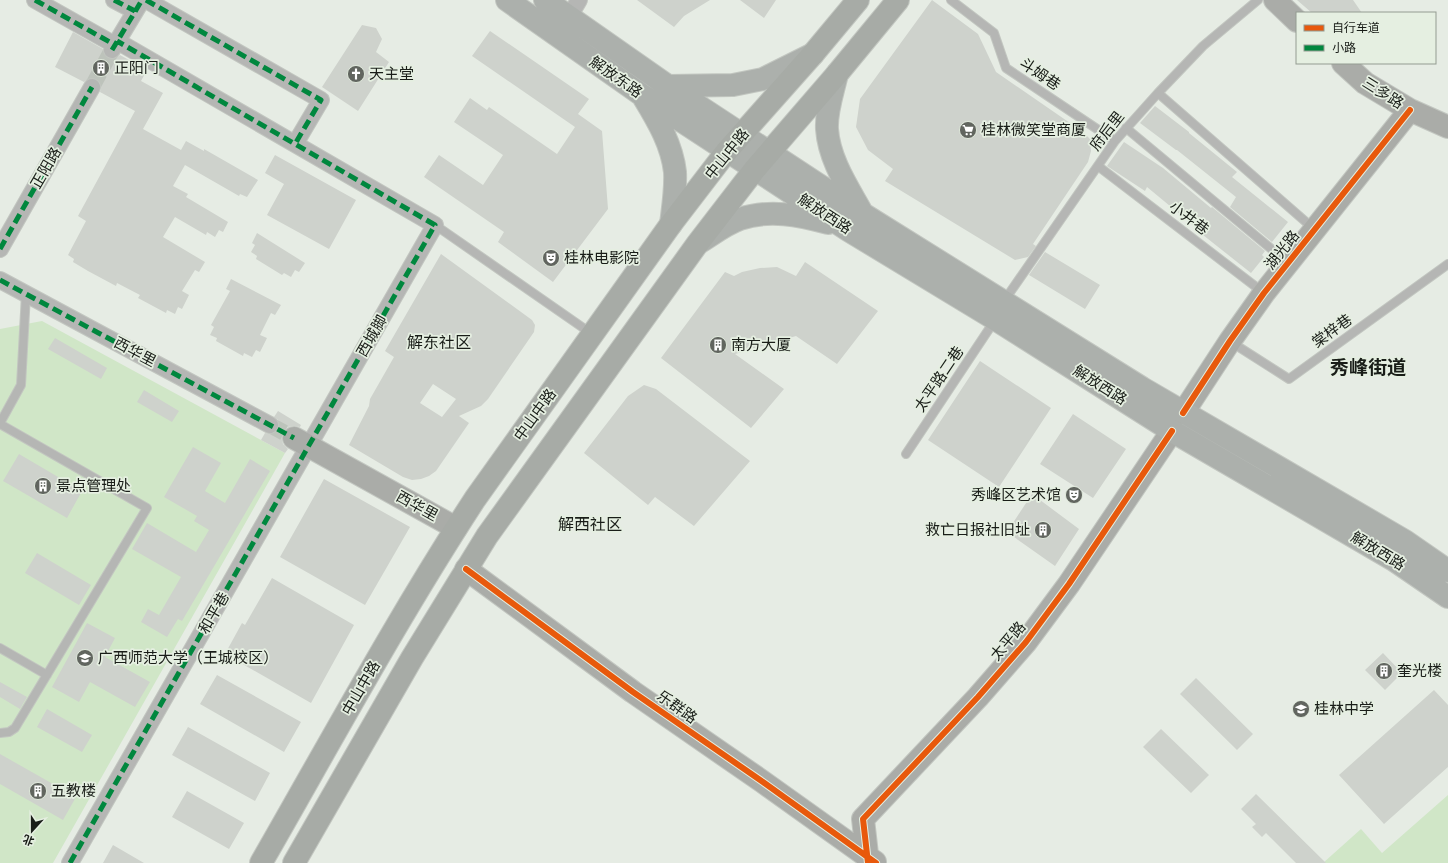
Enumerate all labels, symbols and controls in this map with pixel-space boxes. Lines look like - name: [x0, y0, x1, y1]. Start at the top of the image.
- legend: [1296, 12, 1436, 64]
- text: 自行车道: [1332, 19, 1380, 37]
- text: 小路: [1332, 39, 1356, 57]
- street label: 解放东路: [585, 51, 647, 103]
- street label: 斗姆巷: [1015, 52, 1065, 96]
- place label: 正阳门: [114, 57, 159, 79]
- building icon: 正阳门: [91, 58, 111, 78]
- place label: 天主堂: [369, 63, 414, 85]
- church icon: 天主堂: [346, 64, 366, 84]
- street label: 三多路: [1358, 72, 1408, 114]
- street label: 府后里: [1084, 106, 1130, 156]
- place label: 桂林微笑堂商厦: [981, 119, 1086, 141]
- supermarket icon: 桂林微笑堂商厦: [958, 120, 978, 140]
- street label: 中山中路: [700, 124, 754, 184]
- street label: 正阳路: [25, 143, 67, 193]
- street label: 解放西路: [794, 188, 856, 240]
- street label: 小井巷: [1164, 196, 1214, 240]
- street label: 湖光路: [1259, 226, 1305, 274]
- place label: 桂林电影院: [564, 247, 639, 269]
- theatre icon: 桂林电影院: [541, 248, 561, 268]
- street label: 棠梓巷: [1307, 309, 1357, 353]
- street label: 西城脚: [351, 311, 393, 361]
- district label: 解东社区: [407, 331, 471, 354]
- street label: 西华里: [110, 332, 160, 372]
- place label: 南方大厦: [731, 334, 791, 356]
- building icon: 南方大厦: [708, 335, 728, 355]
- street label: 太平路二巷: [909, 342, 969, 416]
- district label: 秀峰街道: [1330, 354, 1406, 381]
- street label: 解放西路: [1069, 360, 1131, 410]
- street label: 中山中路: [508, 384, 562, 446]
- place label: 景点管理处: [56, 475, 131, 497]
- building icon: 景点管理处: [33, 476, 53, 496]
- place label: 秀峰区艺术馆: [971, 484, 1061, 506]
- street label: 西华里: [392, 485, 442, 527]
- theatre icon: 秀峰区艺术馆: [1064, 485, 1084, 505]
- district label: 解西社区: [558, 513, 622, 536]
- place label: 救亡日报社旧址: [925, 519, 1030, 541]
- building icon: 救亡日报社旧址: [1033, 520, 1053, 540]
- street label: 解放西路: [1347, 526, 1409, 576]
- street label: 和平巷: [193, 588, 235, 638]
- street label: 太平路: [985, 617, 1031, 665]
- place label: 广西师范大学（王城校区）: [98, 647, 278, 669]
- school or university icon: 广西师范大学（王城校区）: [75, 648, 95, 668]
- street label: 中山中路: [336, 657, 386, 719]
- place label: 奎光楼: [1397, 660, 1442, 682]
- building icon: 奎光楼: [1374, 661, 1394, 681]
- street label: 乐群路: [652, 685, 702, 729]
- place label: 桂林中学: [1314, 698, 1374, 720]
- school or university icon: 桂林中学: [1291, 699, 1311, 719]
- place label: 五教楼: [51, 780, 96, 802]
- building icon: 五教楼: [28, 781, 48, 801]
- north arrow: [12, 811, 52, 851]
- text: 北: [20, 831, 36, 850]

